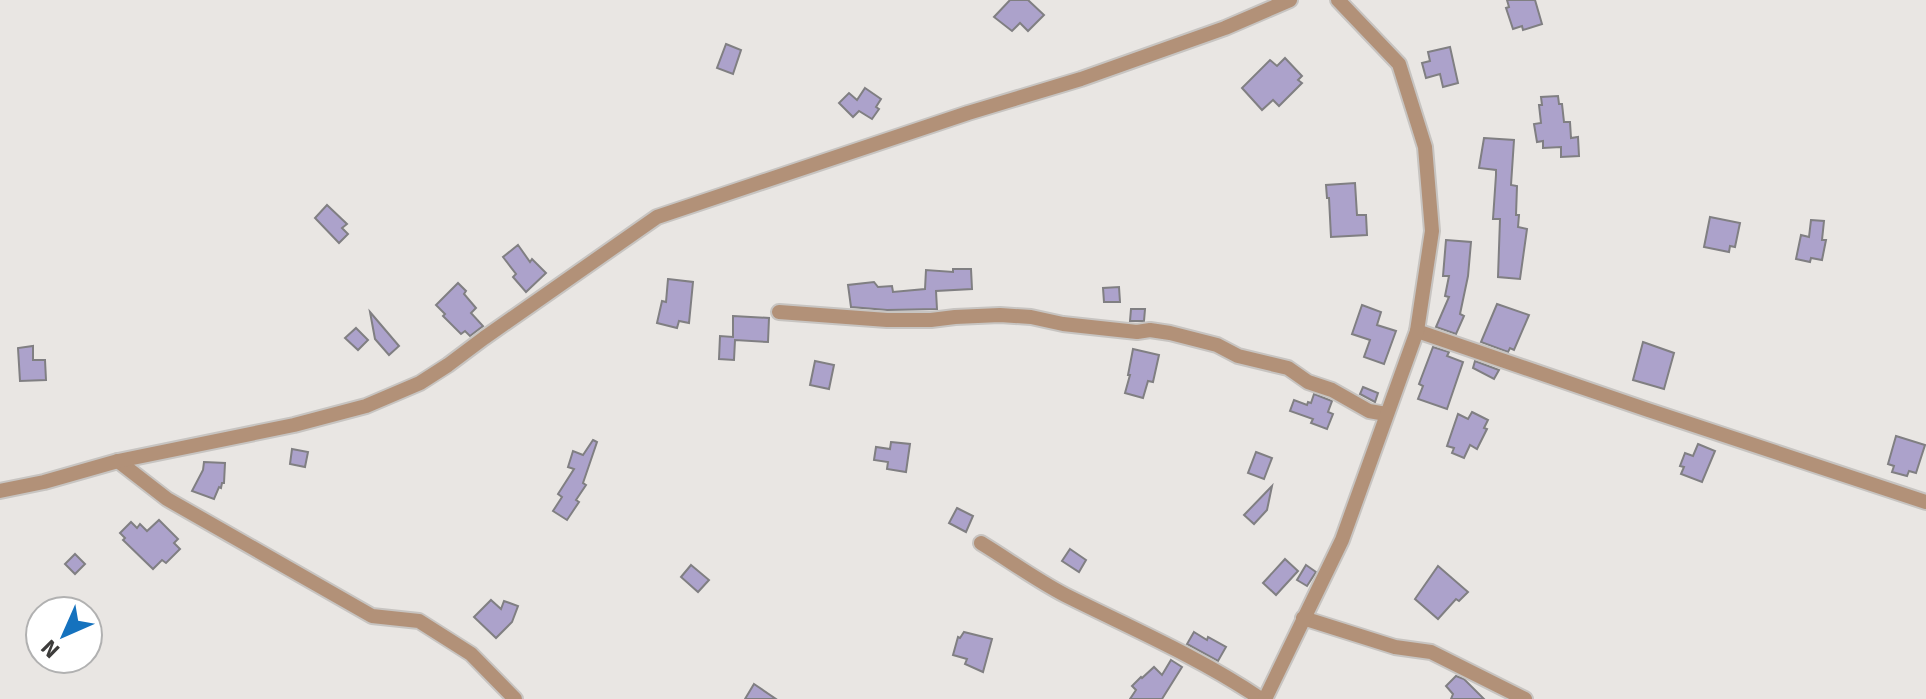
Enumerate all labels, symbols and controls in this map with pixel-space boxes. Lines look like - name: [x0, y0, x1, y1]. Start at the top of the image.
- north arrow: [24, 595, 104, 675]
- text: N: [35, 634, 65, 664]

